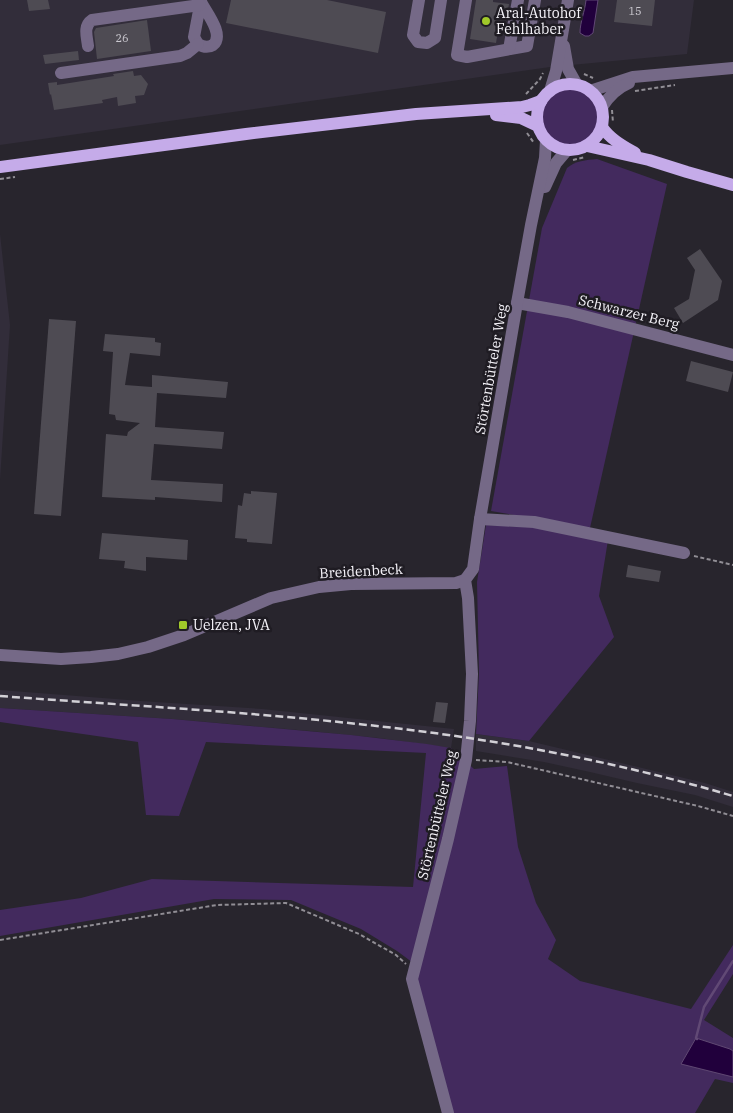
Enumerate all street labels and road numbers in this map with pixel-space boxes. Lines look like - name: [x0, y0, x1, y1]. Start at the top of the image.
- street label: Schwarzer Berg: [577, 291, 682, 333]
- street label: Störtenbütteler Weg: [471, 302, 511, 436]
- street label: Breidenbeck: [319, 560, 404, 582]
- street label: Störtenbütteler Weg: [413, 748, 461, 881]

